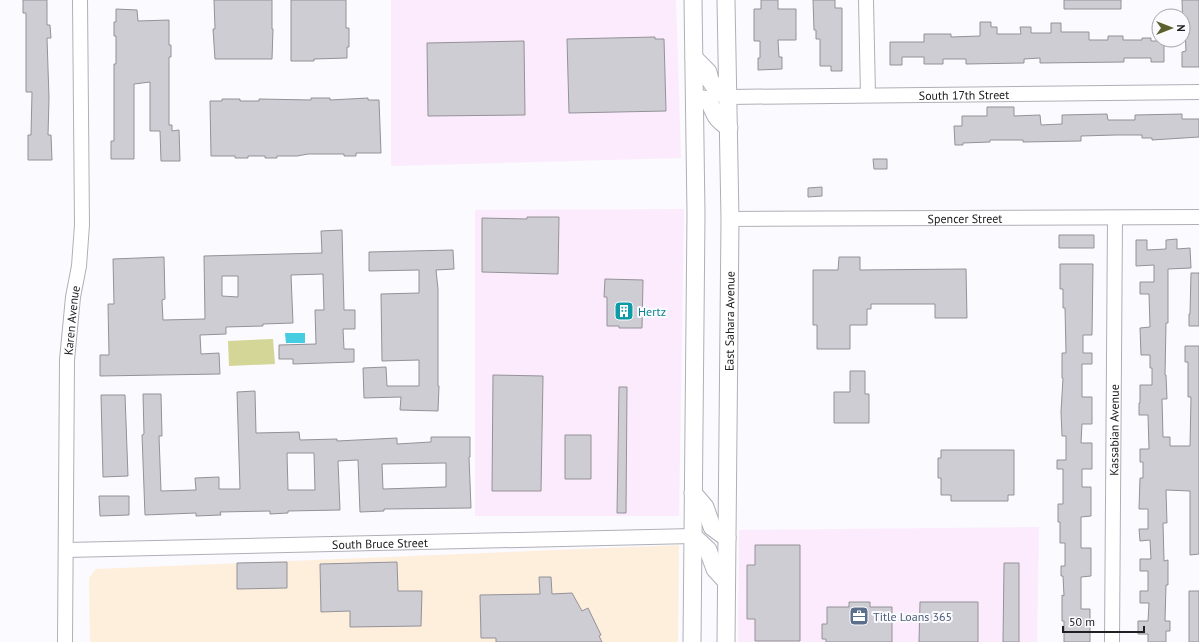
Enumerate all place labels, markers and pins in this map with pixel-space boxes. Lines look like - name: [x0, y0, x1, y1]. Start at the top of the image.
- building icon: Hertz: [613, 300, 635, 322]
- place label: Hertz: [638, 304, 666, 319]
- office icon: Title Loans 365: [848, 605, 870, 627]
- place label: Title Loans 365: [873, 609, 952, 624]

